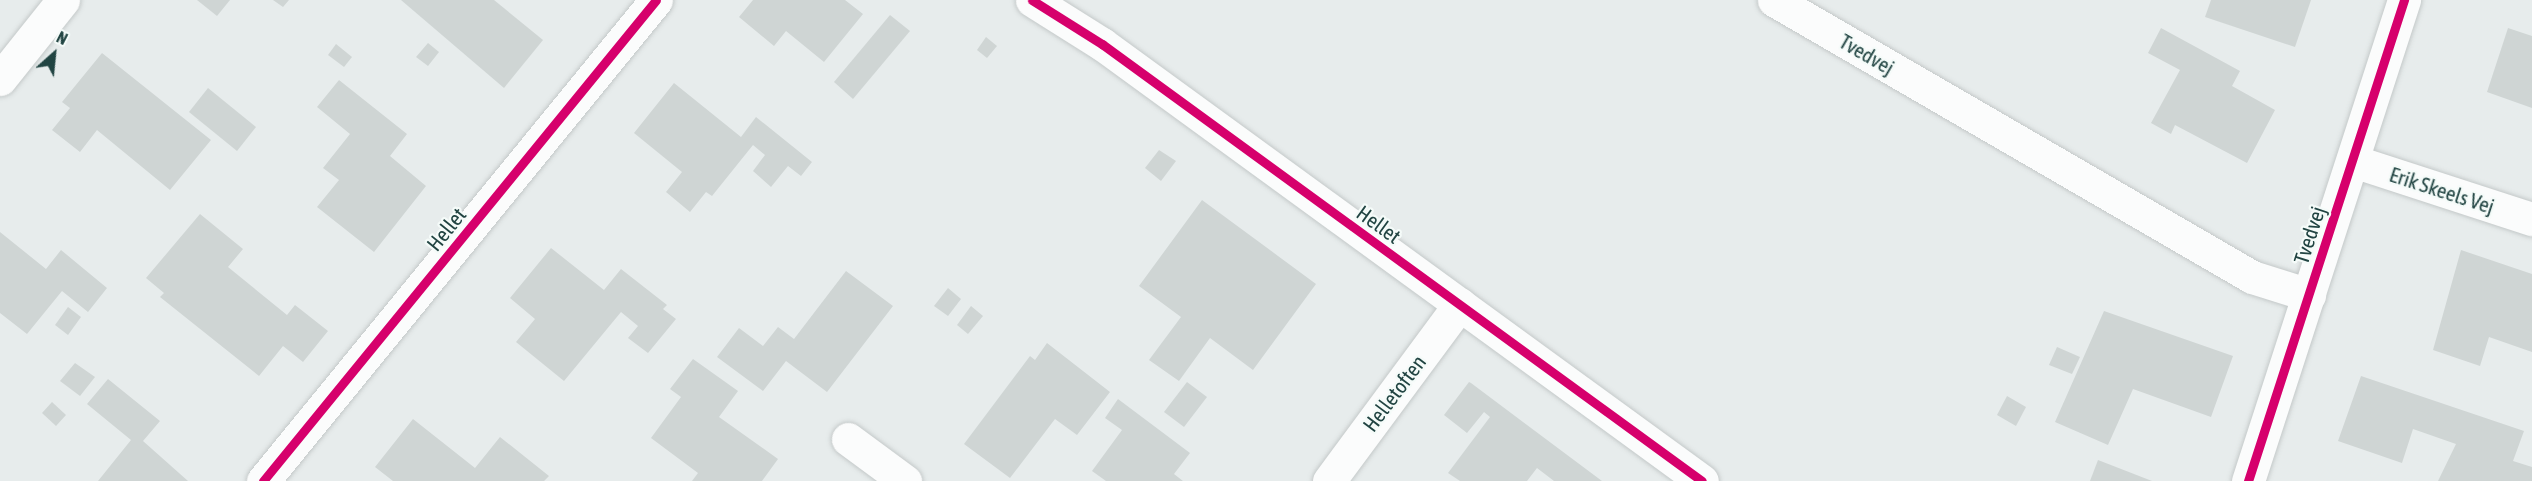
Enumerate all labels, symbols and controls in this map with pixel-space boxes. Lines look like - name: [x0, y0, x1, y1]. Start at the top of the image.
- north arrow: [24, 24, 84, 84]
- text: N: [54, 28, 70, 48]
- street label: Tvedvej: [1835, 28, 1899, 80]
- street label: Erik Skeels Vej: [2386, 161, 2498, 219]
- street label: Hellet: [1352, 200, 1406, 248]
- street label: Hellet: [421, 202, 471, 256]
- street label: Tvedvej: [2288, 203, 2330, 267]
- street label: Helletoften: [1357, 350, 1431, 436]

